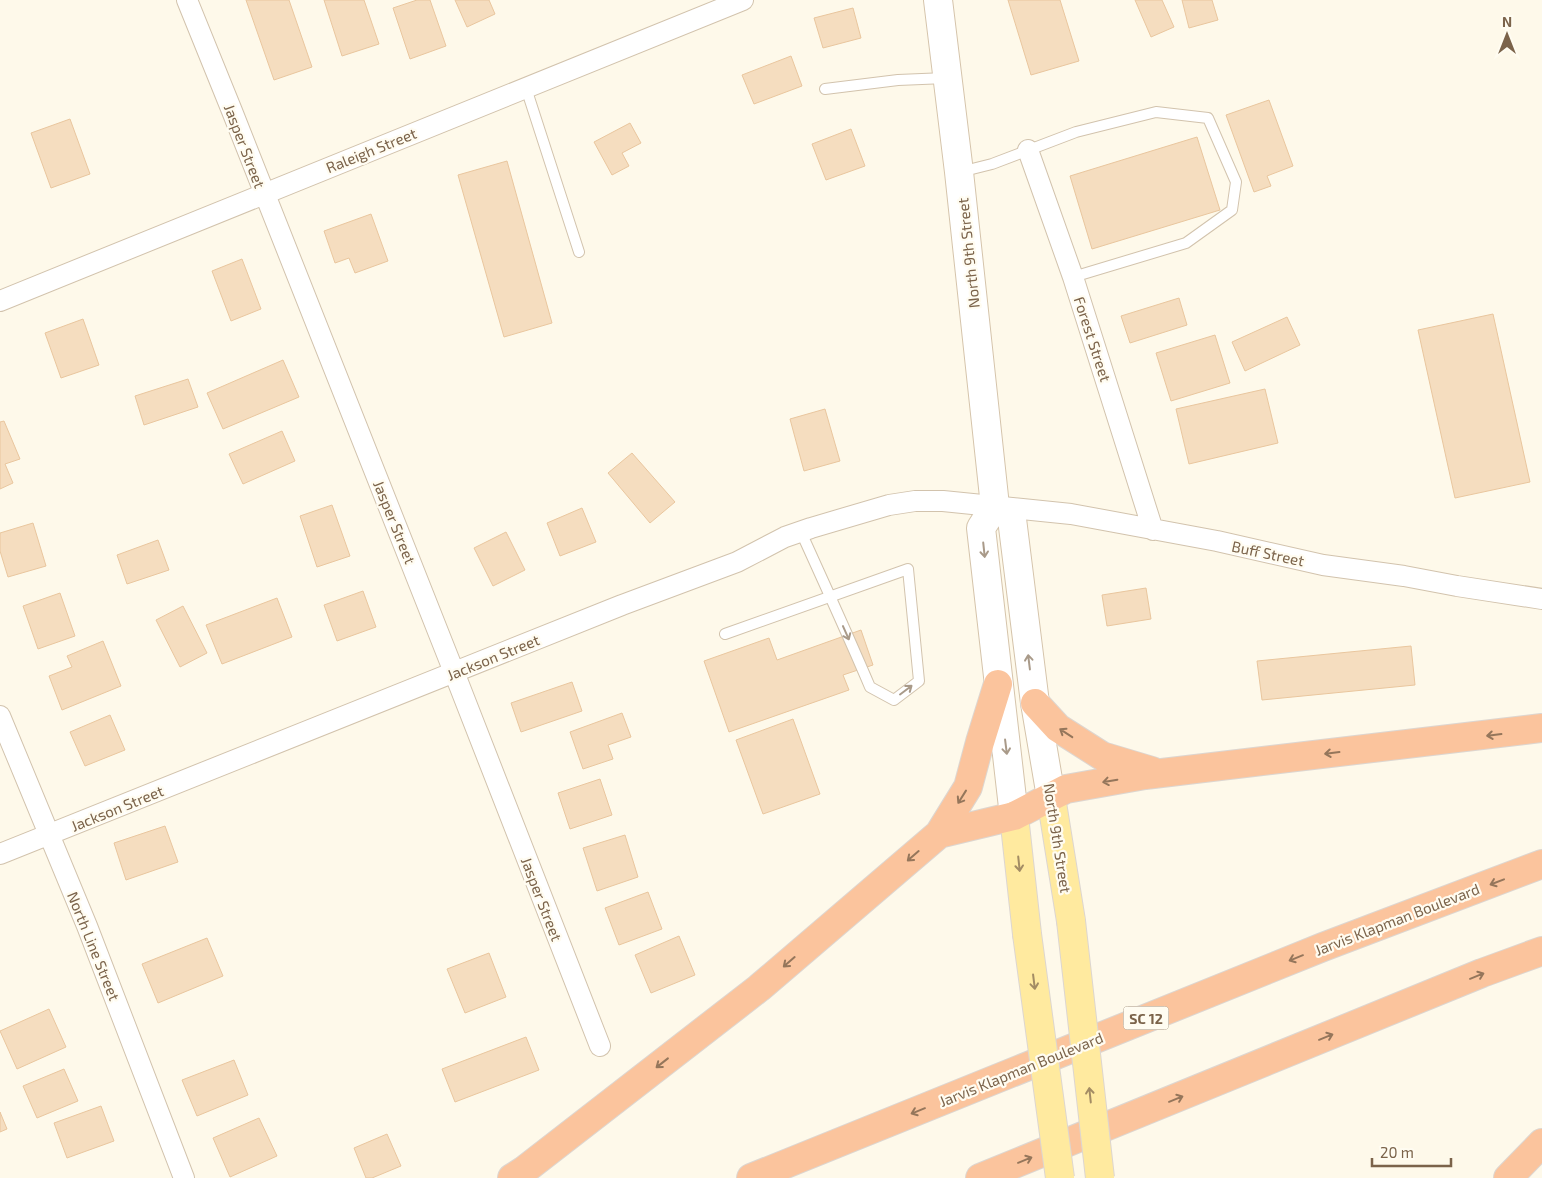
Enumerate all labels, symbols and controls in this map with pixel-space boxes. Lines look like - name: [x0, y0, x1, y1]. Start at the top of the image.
- north arrow: [1482, 10, 1532, 60]
- text: N: [1502, 13, 1512, 30]
- street label: Jasper Street: [221, 101, 269, 191]
- street label: Raleigh Street: [323, 124, 419, 176]
- street label: North 9th Street: [953, 197, 983, 309]
- street label: Forest Street: [1071, 294, 1115, 384]
- street label: Jasper Street: [370, 478, 420, 567]
- street label: Buff Street: [1230, 537, 1306, 570]
- one-way arrow: [979, 542, 988, 558]
- one-way arrow: [841, 625, 851, 640]
- street label: Jackson Street: [444, 630, 542, 684]
- one-way arrow: [1024, 655, 1034, 671]
- one-way arrow: [899, 685, 912, 696]
- one-way arrow: [1060, 728, 1074, 738]
- one-way arrow: [1486, 730, 1502, 740]
- one-way arrow: [1001, 738, 1011, 754]
- one-way arrow: [1325, 748, 1341, 758]
- one-way arrow: [1103, 776, 1119, 786]
- street label: Jackson Street: [68, 781, 166, 835]
- street label: North 9th Street: [1040, 782, 1076, 894]
- one-way arrow: [956, 789, 966, 803]
- one-way arrow: [906, 850, 919, 862]
- street label: Jasper Street: [518, 854, 566, 944]
- one-way arrow: [1015, 856, 1024, 872]
- one-way arrow: [1489, 878, 1504, 887]
- street label: Jarvis Klapman Boulevard: [1312, 879, 1482, 959]
- street label: North Line Street: [64, 889, 124, 1003]
- one-way arrow: [1288, 954, 1303, 963]
- one-way arrow: [783, 956, 796, 967]
- one-way arrow: [1469, 970, 1484, 979]
- one-way arrow: [1029, 974, 1039, 990]
- road number: SC 12: [1124, 1006, 1168, 1030]
- street label: Jarvis Klapman Boulevard: [936, 1028, 1106, 1110]
- one-way arrow: [1318, 1032, 1333, 1041]
- one-way arrow: [656, 1057, 669, 1068]
- one-way arrow: [1085, 1087, 1095, 1103]
- one-way arrow: [1168, 1093, 1183, 1103]
- one-way arrow: [911, 1106, 926, 1116]
- scale bar: [1372, 1136, 1451, 1168]
- text: 20 m: [1380, 1143, 1414, 1161]
- one-way arrow: [1017, 1155, 1032, 1164]

